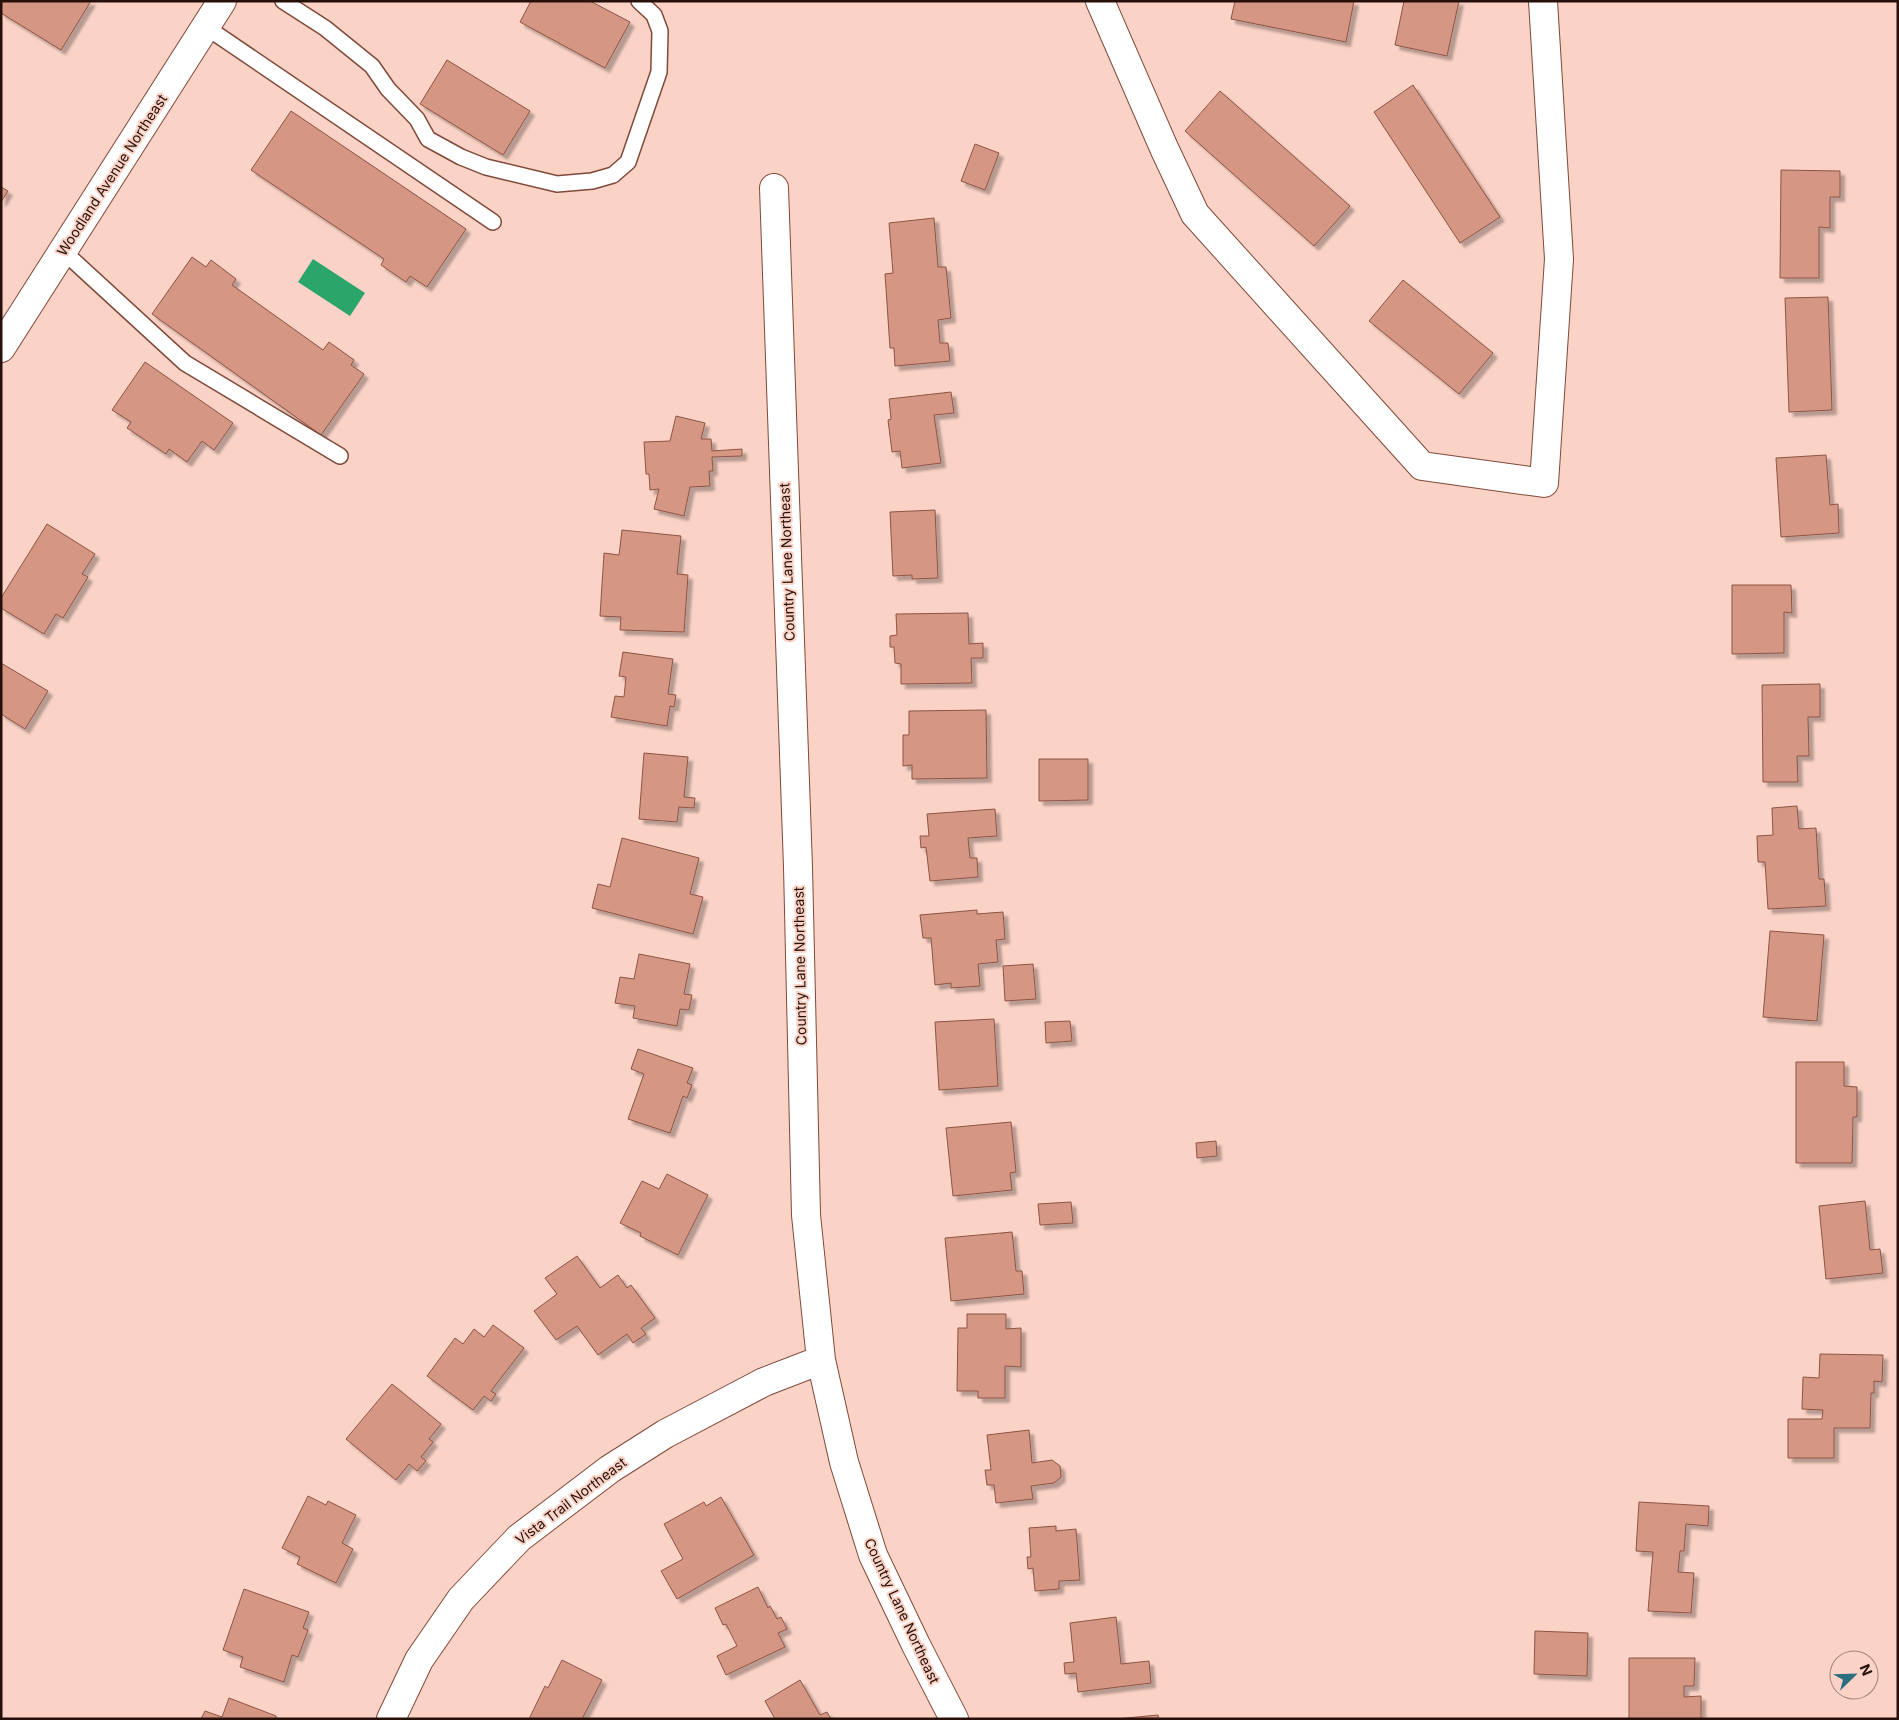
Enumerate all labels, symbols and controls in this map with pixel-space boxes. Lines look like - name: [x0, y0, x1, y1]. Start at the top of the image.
- street label: Woodland Avenue Northeast: [53, 90, 170, 259]
- street label: Country Lane Northeast: [775, 482, 798, 642]
- street label: Country Lane Northeast: [790, 886, 809, 1045]
- street label: Vista Trail Northeast: [512, 1453, 630, 1548]
- street label: Country Lane Northeast: [861, 1535, 944, 1687]
- north arrow: [1829, 1650, 1879, 1700]
- text: N: [1857, 1661, 1876, 1678]

